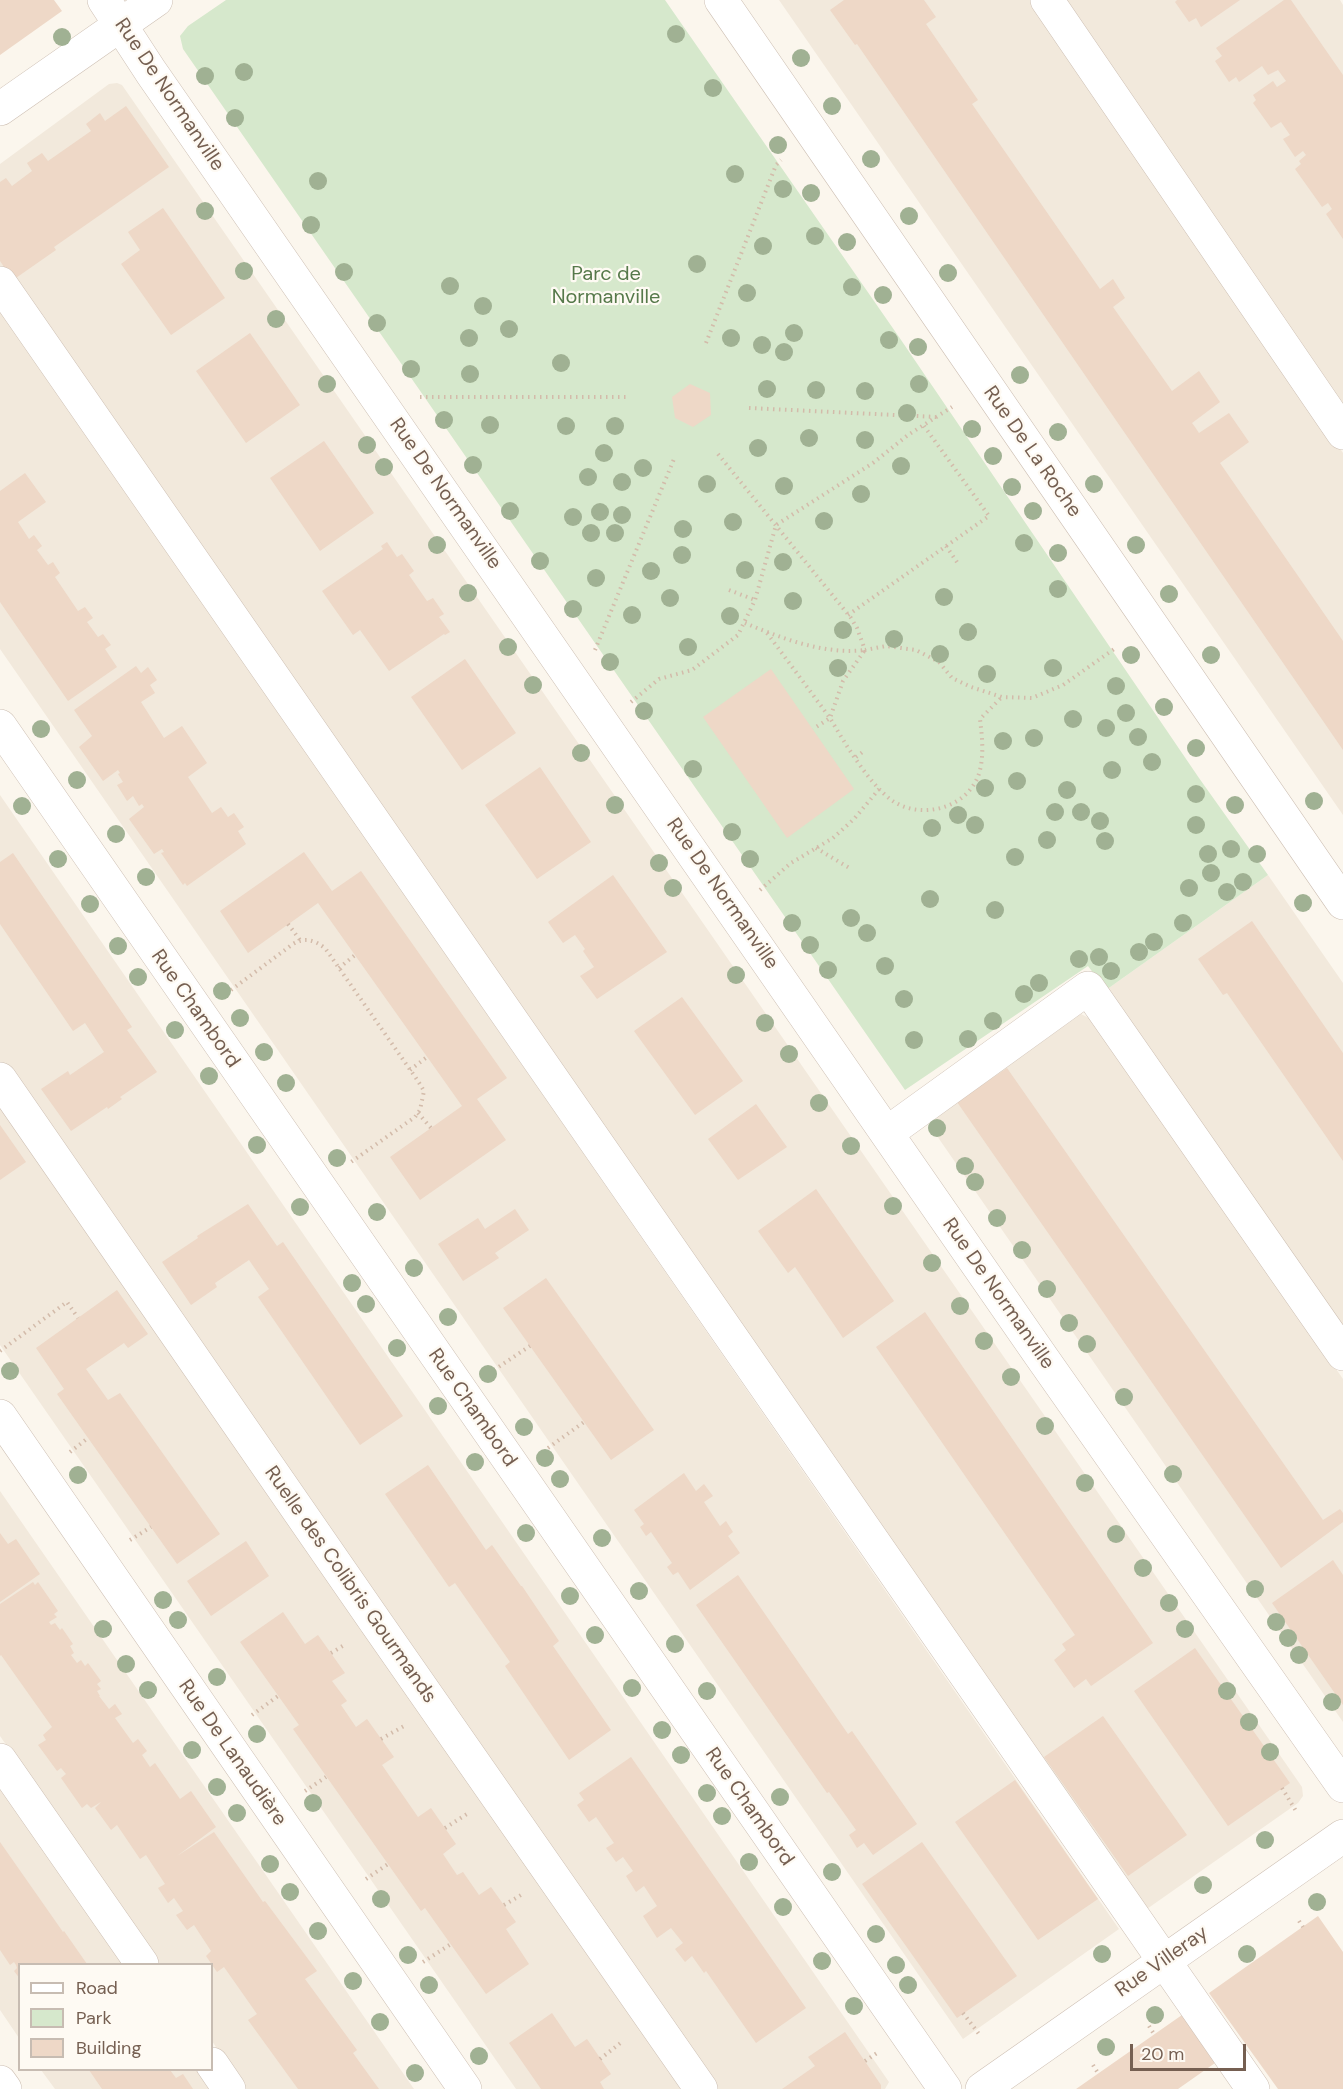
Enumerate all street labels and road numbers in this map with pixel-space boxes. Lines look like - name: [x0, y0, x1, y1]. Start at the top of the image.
- street label: Rue De Normanville: [109, 14, 229, 176]
- street label: Rue De La Roche: [978, 382, 1086, 522]
- street label: Rue De Normanville: [384, 414, 506, 574]
- street label: Rue De Normanville: [661, 814, 783, 974]
- street label: Rue Chambord: [145, 945, 245, 1073]
- street label: Rue De Normanville: [937, 1214, 1059, 1374]
- street label: Rue Chambord: [422, 1344, 522, 1472]
- street label: Ruelle des Colibris Gourmands: [259, 1462, 441, 1708]
- street label: Rue De Lanaudière: [173, 1675, 291, 1831]
- street label: Rue Chambord: [699, 1743, 799, 1871]
- street label: Rue Villeray: [1111, 1921, 1213, 2003]

